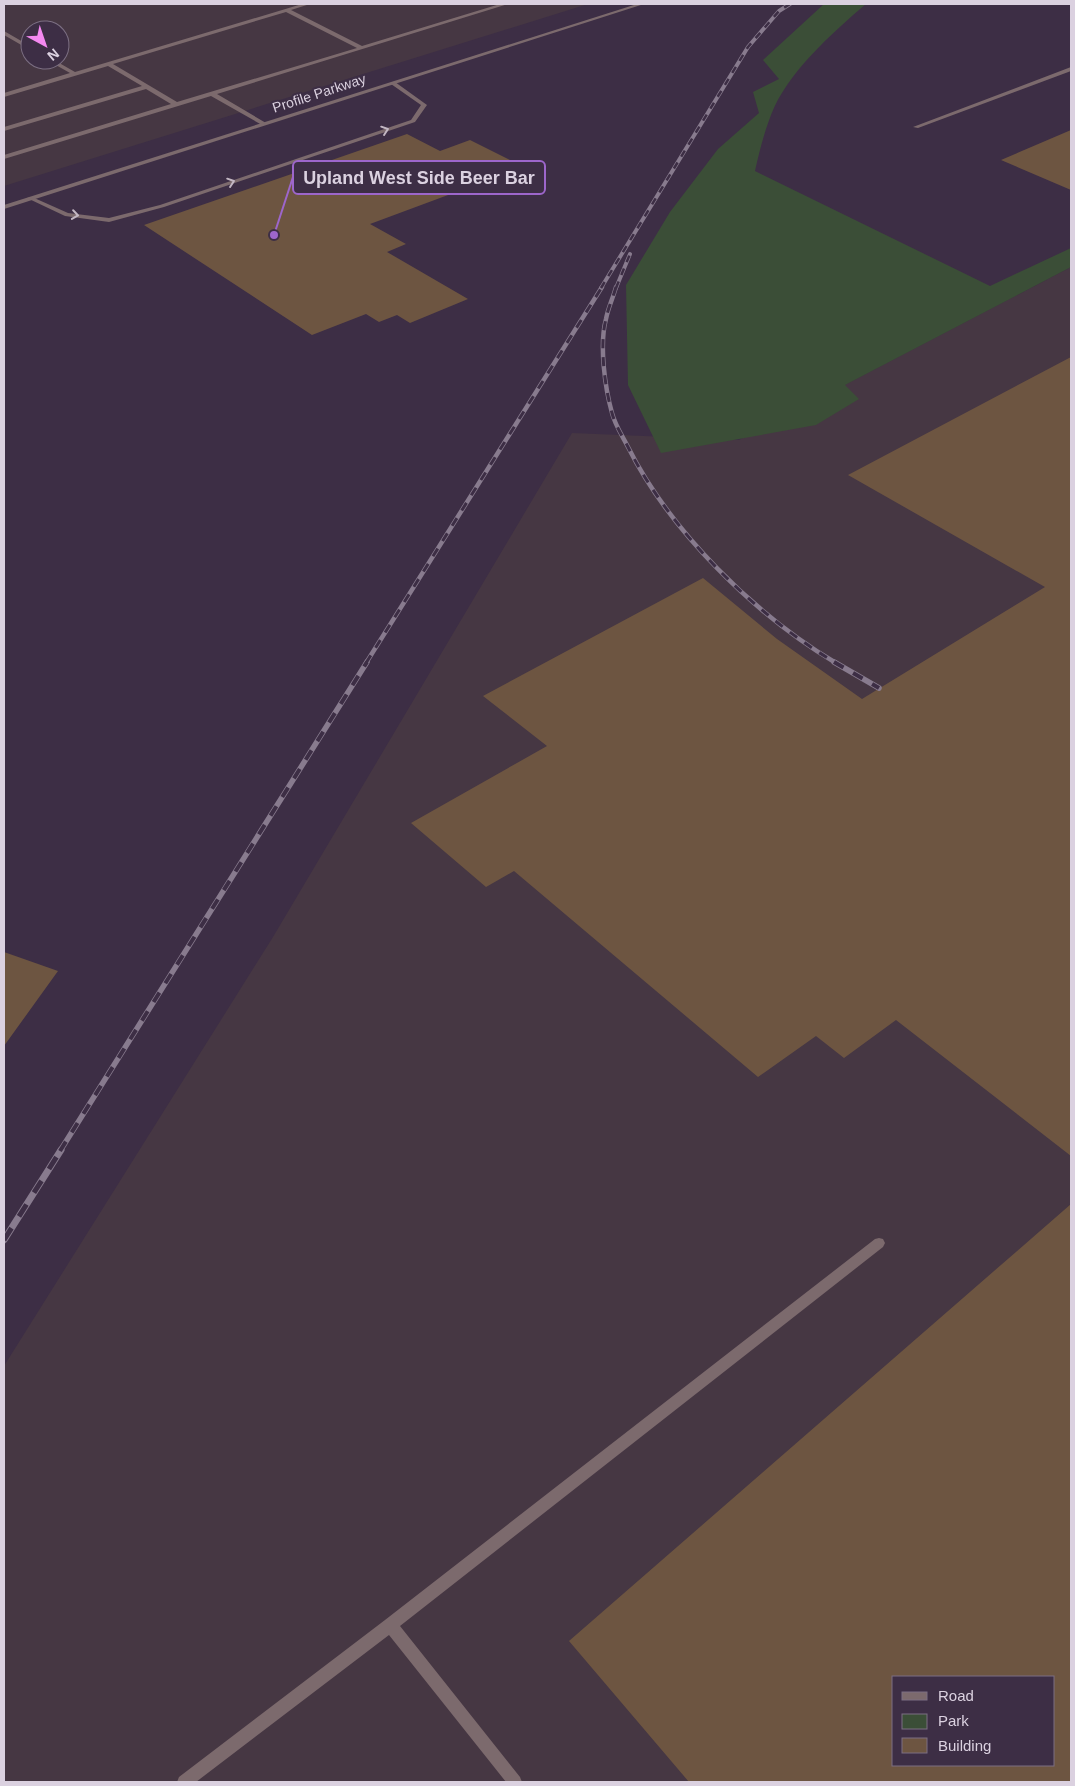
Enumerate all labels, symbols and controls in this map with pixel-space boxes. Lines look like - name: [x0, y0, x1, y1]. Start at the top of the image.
- north arrow: [20, 20, 70, 70]
- text: N: [44, 46, 62, 64]
- street label: Profile Parkway: [270, 70, 368, 116]
- one-way arrow: [381, 126, 389, 136]
- callout: Upland West Side Beer Bar: [293, 161, 545, 194]
- text: Upland West Side Beer Bar: [303, 168, 535, 188]
- one-way arrow: [227, 178, 235, 188]
- one-way arrow: [70, 210, 79, 220]
- legend: [892, 1676, 1055, 1766]
- text: Road: [938, 1687, 974, 1704]
- text: Park: [938, 1712, 969, 1729]
- text: Building: [938, 1737, 991, 1754]

